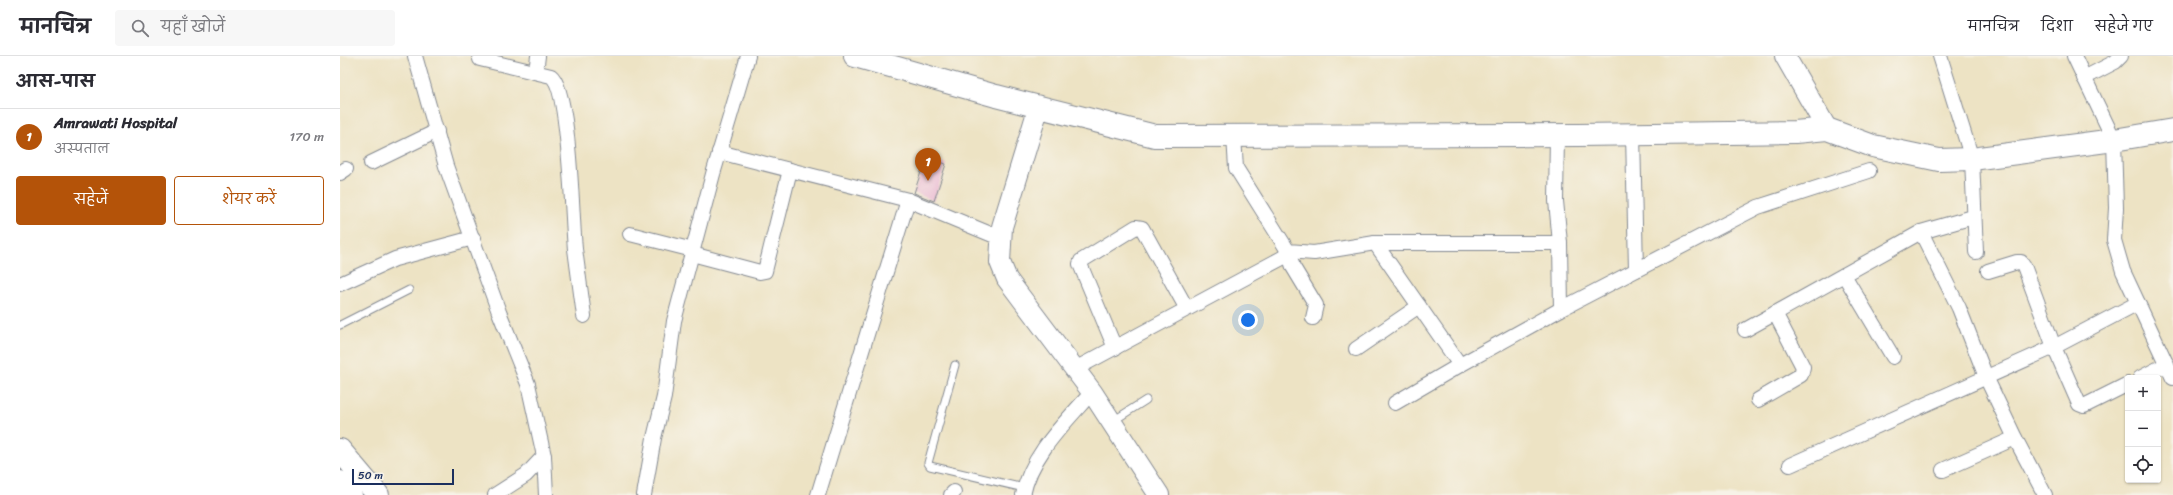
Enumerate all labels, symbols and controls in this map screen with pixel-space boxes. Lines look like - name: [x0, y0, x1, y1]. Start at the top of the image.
- text: मानचित्र: [20, 10, 91, 43]
- search box: [115, 10, 395, 46]
- text: यहाँ खोजें: [161, 14, 225, 40]
- text: मानचित्र: [1968, 14, 2019, 39]
- text: दिशा: [2041, 14, 2073, 39]
- text: सहेजे गए: [2095, 14, 2153, 39]
- icon: search: [129, 17, 151, 39]
- text: आस-पास: [16, 66, 95, 96]
- text: Amrawati Hospital: [54, 110, 177, 136]
- text: 1: [26, 125, 32, 148]
- text: 170 m: [289, 125, 324, 148]
- text: अस्पताल: [54, 137, 109, 160]
- pin: 1: [915, 148, 941, 181]
- button: सहेजें: [16, 176, 166, 225]
- button: शेयर करें: [174, 176, 324, 225]
- your location: [1238, 310, 1258, 330]
- map controls: [2125, 375, 2161, 483]
- button: +: [2125, 375, 2161, 411]
- button: −: [2125, 411, 2161, 447]
- button: locate: [2125, 447, 2161, 483]
- text: 50 m: [358, 466, 383, 485]
- scale bar: [352, 467, 454, 486]

